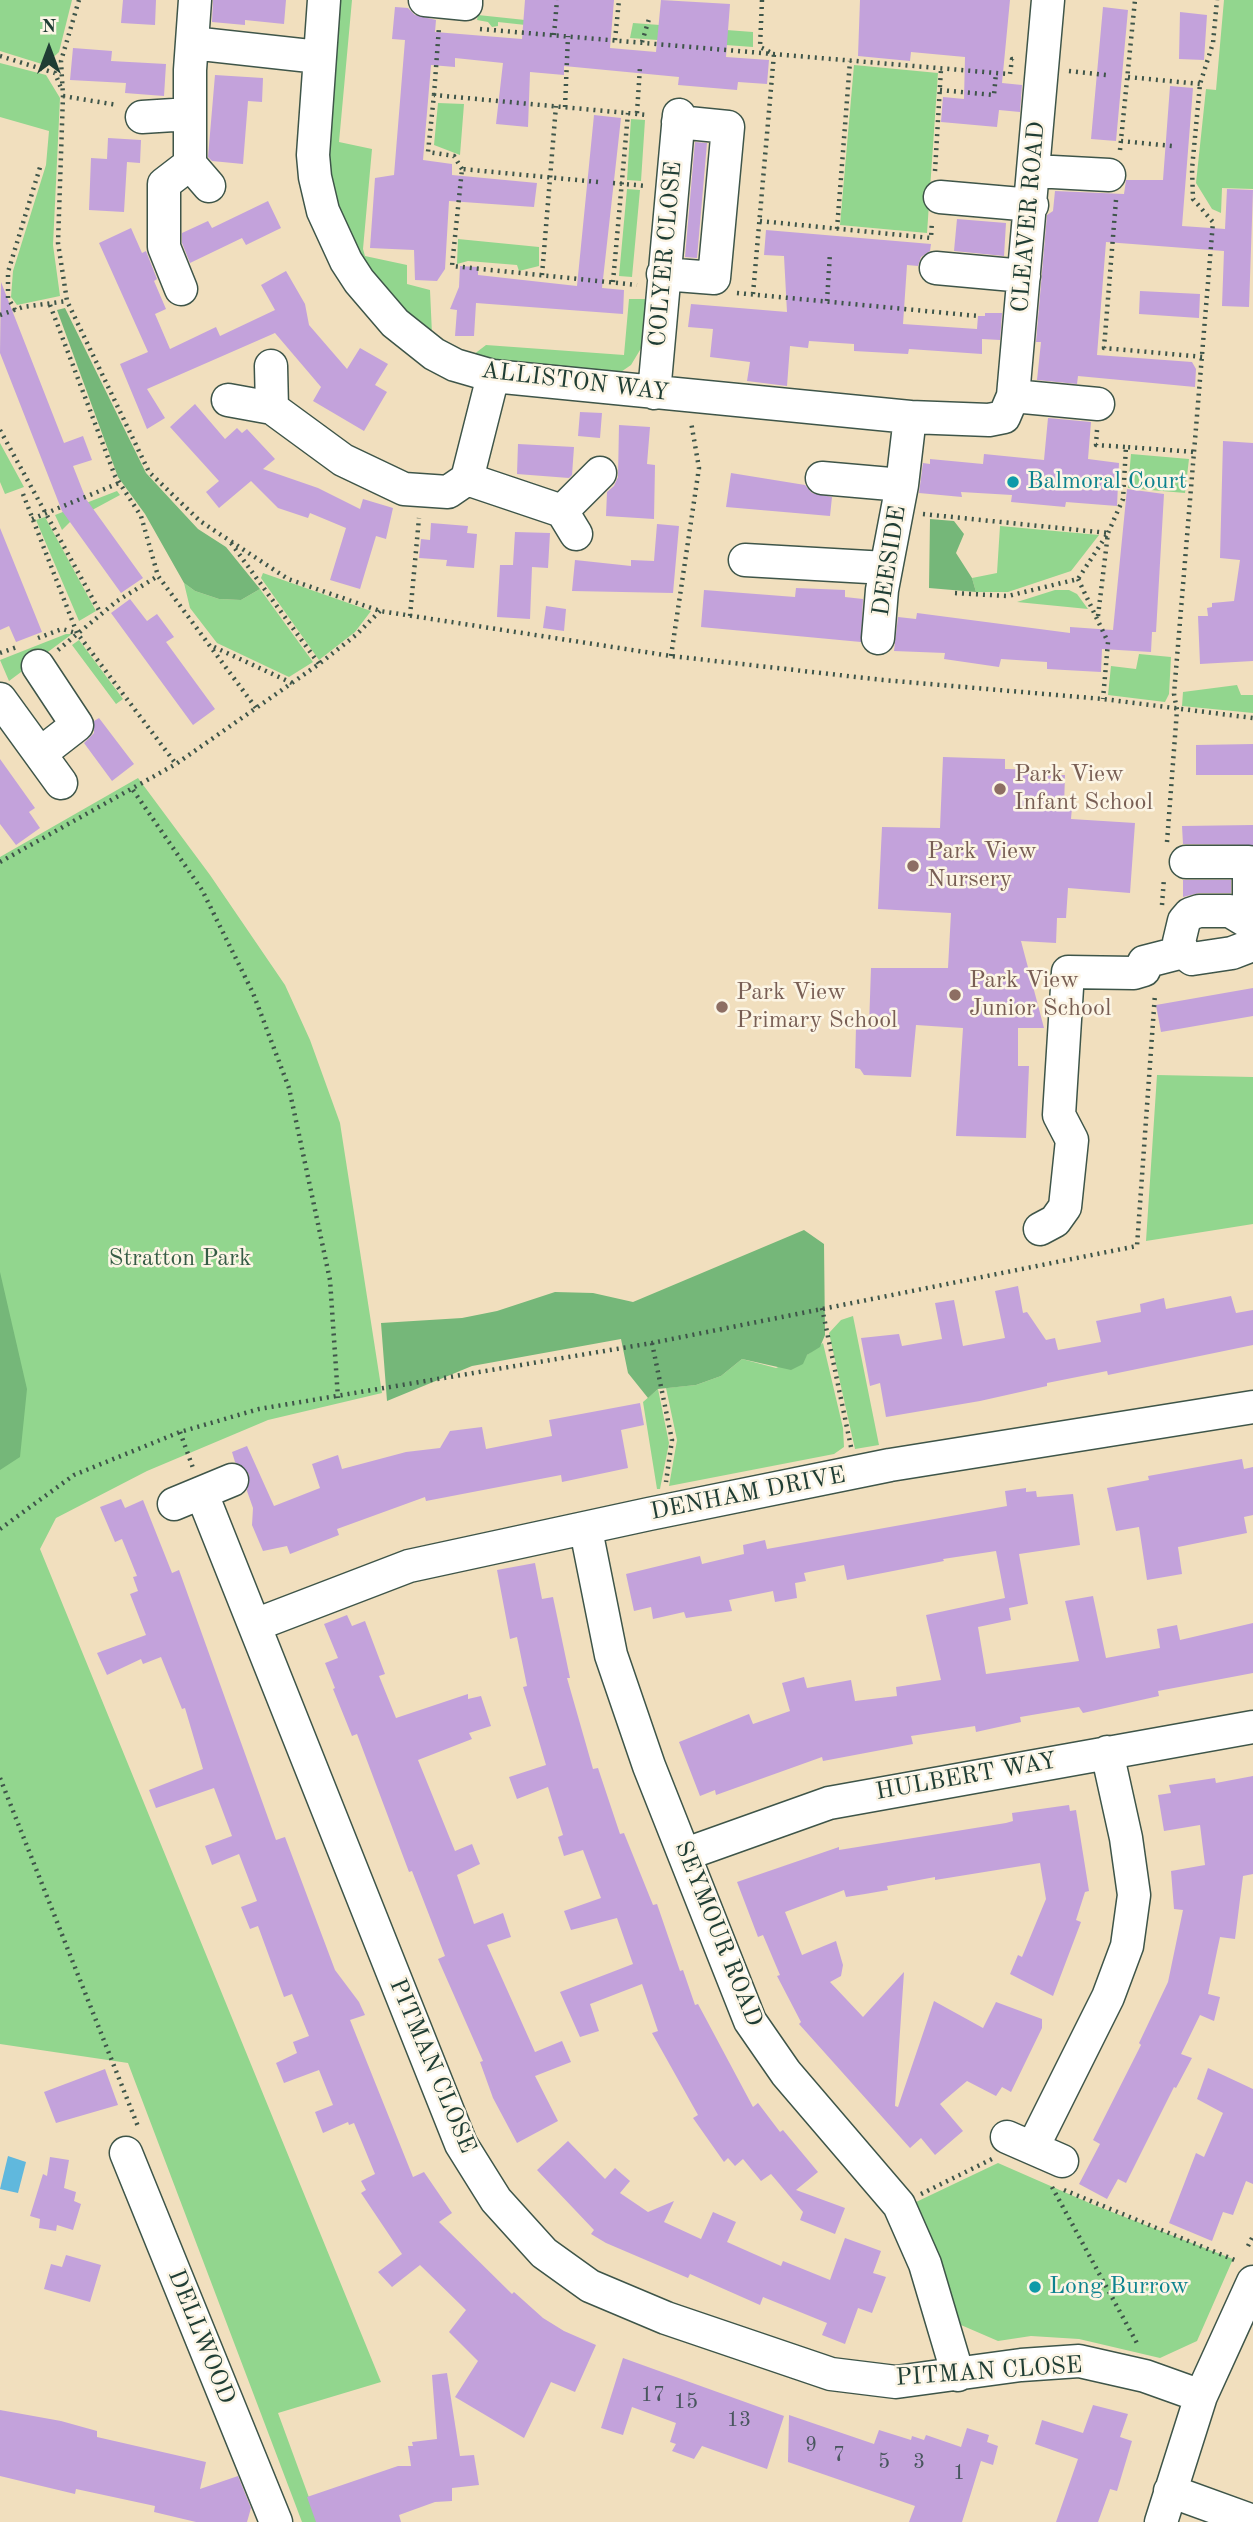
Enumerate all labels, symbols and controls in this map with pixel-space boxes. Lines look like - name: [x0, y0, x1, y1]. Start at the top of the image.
- north arrow: [14, 14, 84, 84]
- text: N: [42, 18, 56, 37]
- street label: CLEAVER ROAD: [1006, 120, 1052, 314]
- street label: COLYER CLOSE: [644, 160, 688, 348]
- street label: ALLISTON WAY: [479, 356, 671, 408]
- place label: Balmoral Court: [1027, 468, 1187, 496]
- marker: Balmoral Court: [1005, 474, 1021, 490]
- street label: DEESIDE: [867, 504, 913, 618]
- place label: Park View Infant School: [1014, 761, 1153, 817]
- marker: Park View Infant School: [992, 781, 1008, 797]
- place label: Park View Nursery: [927, 838, 1037, 894]
- marker: Park View Nursery: [905, 858, 921, 874]
- place label: Park View Junior School: [969, 967, 1111, 1023]
- place label: Park View Primary School: [736, 979, 898, 1035]
- marker: Park View Junior School: [947, 987, 963, 1003]
- marker: Park View Primary School: [714, 999, 730, 1015]
- park label: Stratton Park: [109, 1245, 251, 1273]
- street label: DENHAM DRIVE: [648, 1461, 848, 1527]
- street label: HULBERT WAY: [873, 1747, 1059, 1807]
- street label: SEYMOUR ROAD: [668, 1837, 768, 2031]
- street label: PITMAN CLOSE: [382, 1974, 482, 2158]
- street label: DELLWOOD: [161, 2266, 241, 2408]
- place label: Long Burrow: [1049, 2273, 1189, 2301]
- marker: Long Burrow: [1027, 2279, 1043, 2295]
- street label: PITMAN CLOSE: [895, 2351, 1083, 2393]
- house number: 17: [641, 2382, 665, 2408]
- house number: 15: [674, 2389, 698, 2415]
- house number: 13: [727, 2407, 751, 2433]
- house number: 9: [805, 2432, 817, 2458]
- house number: 7: [833, 2442, 845, 2468]
- house number: 5: [878, 2449, 890, 2475]
- house number: 3: [913, 2449, 925, 2475]
- house number: 1: [953, 2460, 965, 2486]

